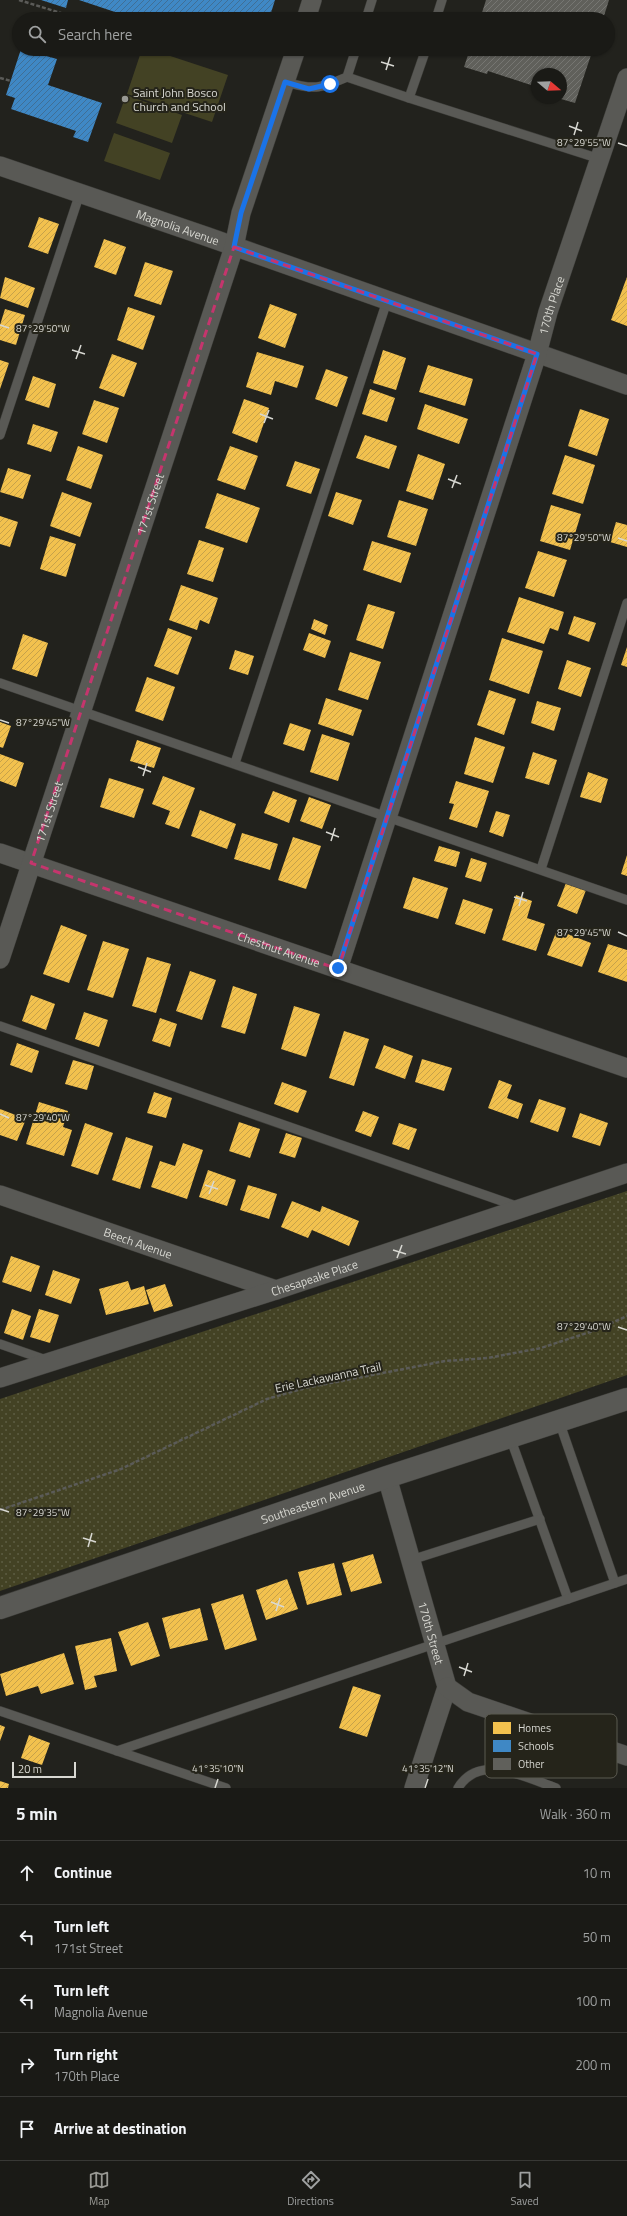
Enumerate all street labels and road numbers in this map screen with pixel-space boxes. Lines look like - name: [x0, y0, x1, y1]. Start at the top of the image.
- street label: Magnolia Avenue: [134, 204, 222, 250]
- street label: 170th Place: [533, 273, 569, 337]
- street label: 171st Street: [131, 470, 169, 537]
- street label: 171st Street: [29, 778, 68, 845]
- street label: Chestnut Avenue: [235, 926, 323, 972]
- street label: Beech Avenue: [101, 1222, 175, 1263]
- street label: Chesapeake Place: [268, 1254, 360, 1301]
- street label: Erie Lackawanna Trail: [273, 1356, 383, 1398]
- street label: Southeastern Avenue: [258, 1476, 367, 1529]
- street label: 170th Street: [414, 1599, 450, 1667]

